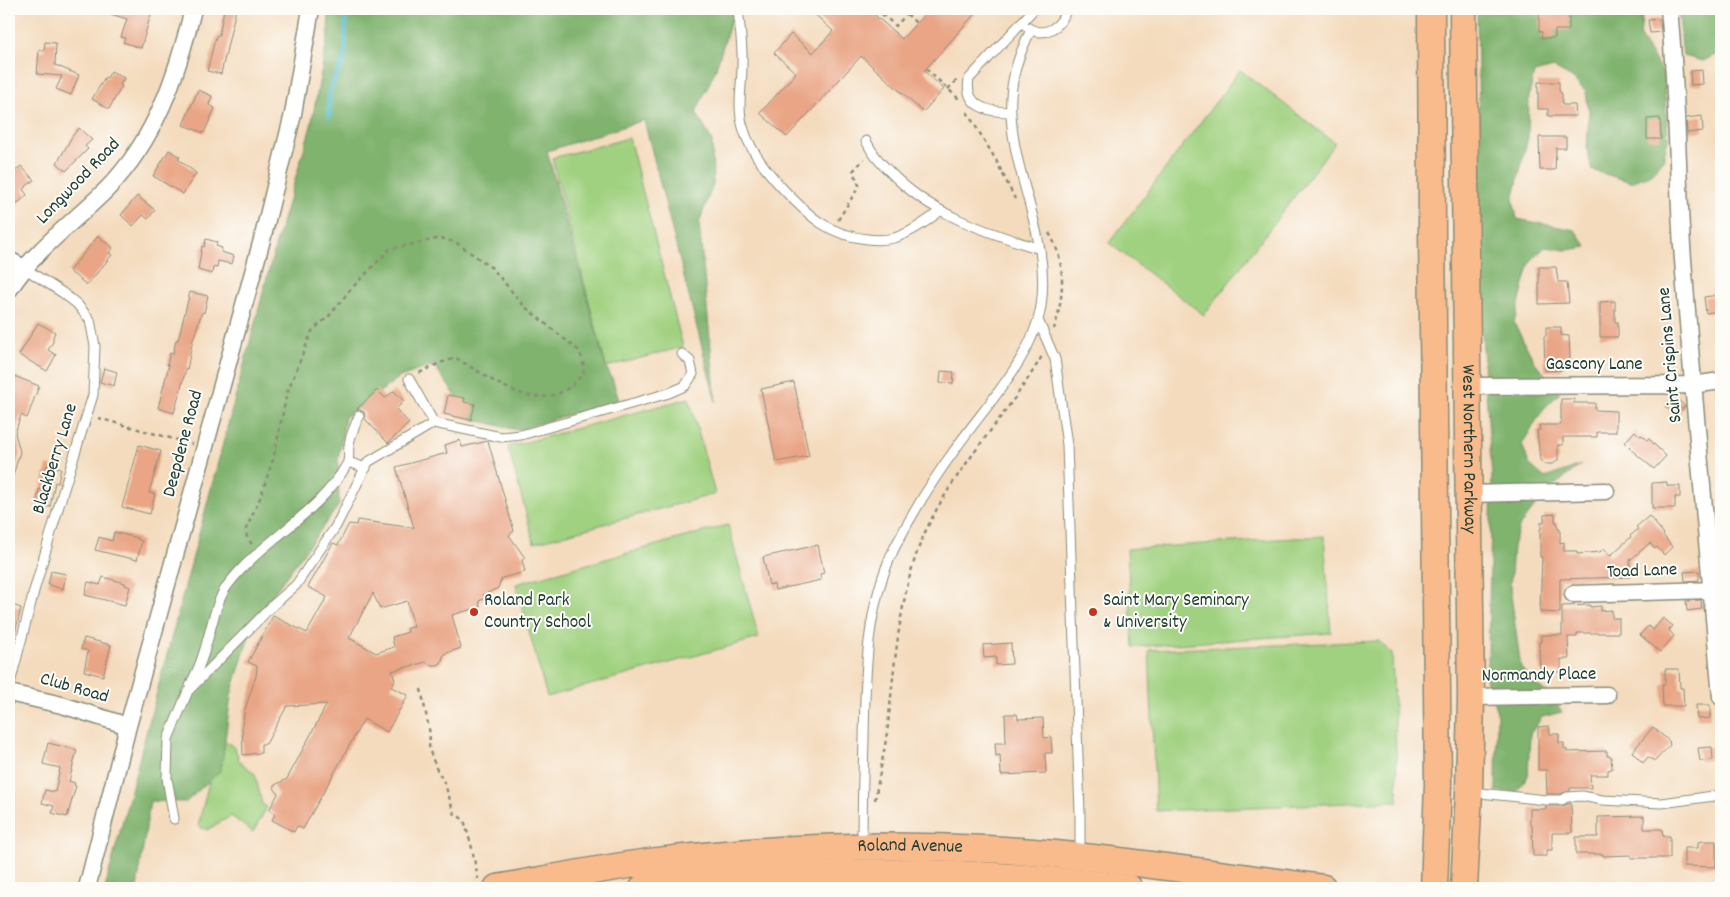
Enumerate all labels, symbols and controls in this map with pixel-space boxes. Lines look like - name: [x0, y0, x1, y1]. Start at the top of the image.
- street label: Longwood Road: [31, 133, 127, 231]
- street label: Saint Crispins Lane: [1652, 286, 1690, 424]
- street label: Gascony Lane: [1545, 352, 1643, 379]
- street label: West Northern Parkway: [1454, 364, 1483, 534]
- street label: Deepdene Road: [157, 388, 211, 500]
- street label: Blackberry Lane: [26, 400, 86, 518]
- street label: Toad Lane: [1606, 557, 1678, 587]
- place label: Roland Park Country School: [484, 588, 592, 637]
- place label: Saint Mary Seminary & University: [1103, 588, 1249, 637]
- marker: Roland Park Country School: [468, 606, 480, 618]
- marker: Saint Mary Seminary & University: [1087, 606, 1099, 618]
- street label: Normandy Place: [1481, 662, 1597, 690]
- street label: Club Road: [37, 666, 111, 712]
- street label: Roland Avenue: [857, 833, 963, 861]

